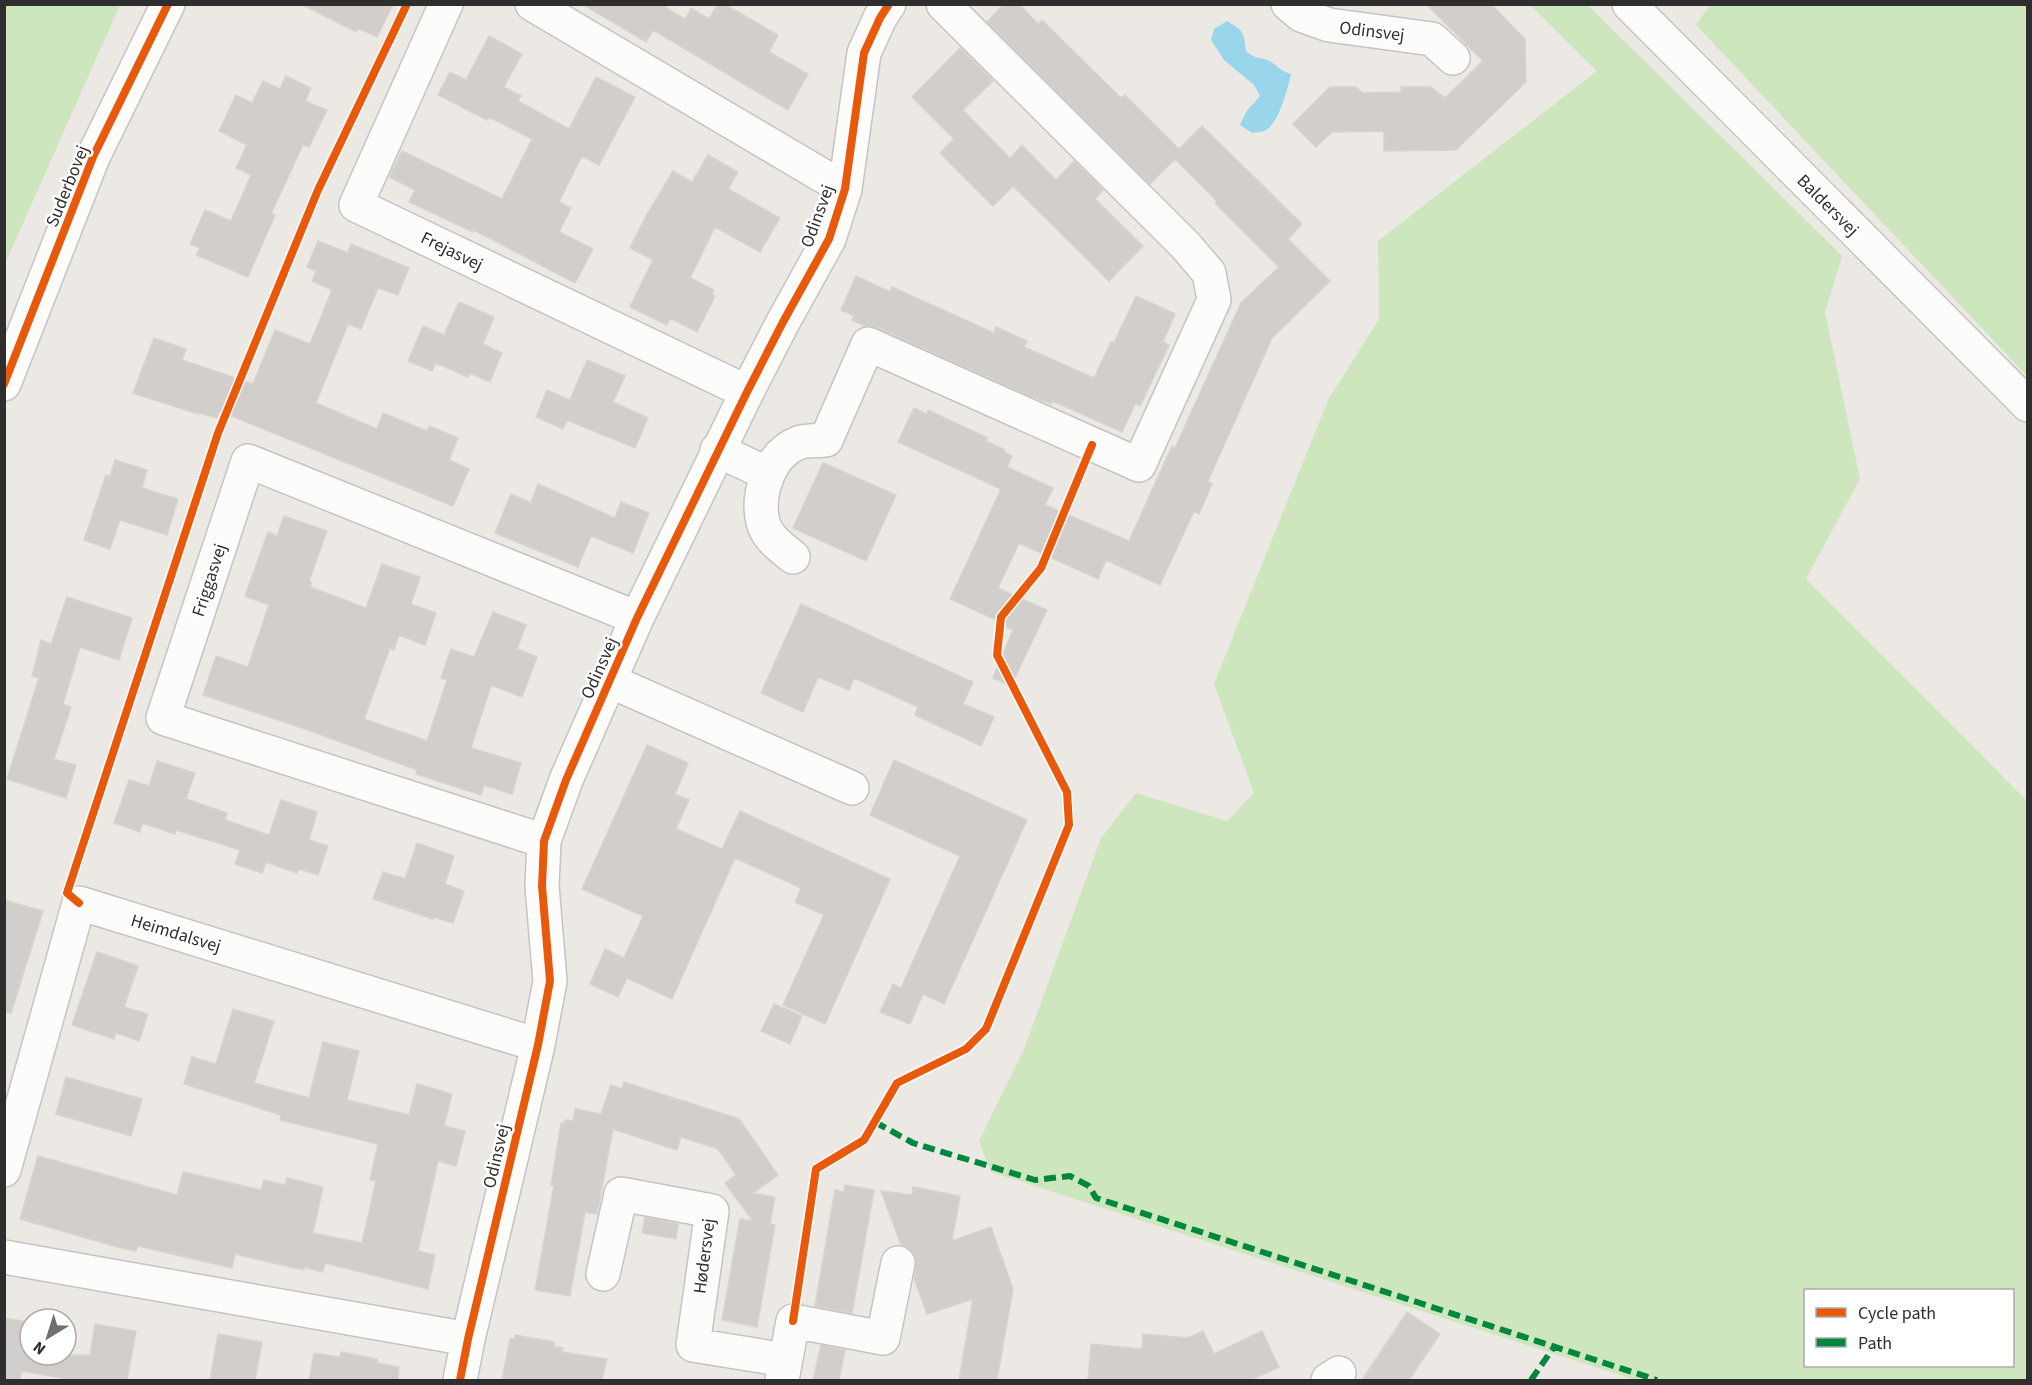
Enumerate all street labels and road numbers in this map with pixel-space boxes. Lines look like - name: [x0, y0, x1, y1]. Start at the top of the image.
- street label: Odinsvej: [1338, 15, 1406, 48]
- street label: Suderbovej: [40, 142, 95, 231]
- street label: Baldersvej: [1791, 169, 1864, 242]
- street label: Odinsvej: [795, 181, 840, 251]
- street label: Frejasvej: [417, 226, 487, 277]
- street label: Friggasvej: [186, 540, 233, 620]
- street label: Odinsvej: [575, 633, 624, 703]
- street label: Heimdalsvej: [128, 908, 224, 959]
- street label: Odinsvej: [477, 1121, 516, 1191]
- street label: Hødersvej: [687, 1217, 722, 1295]

